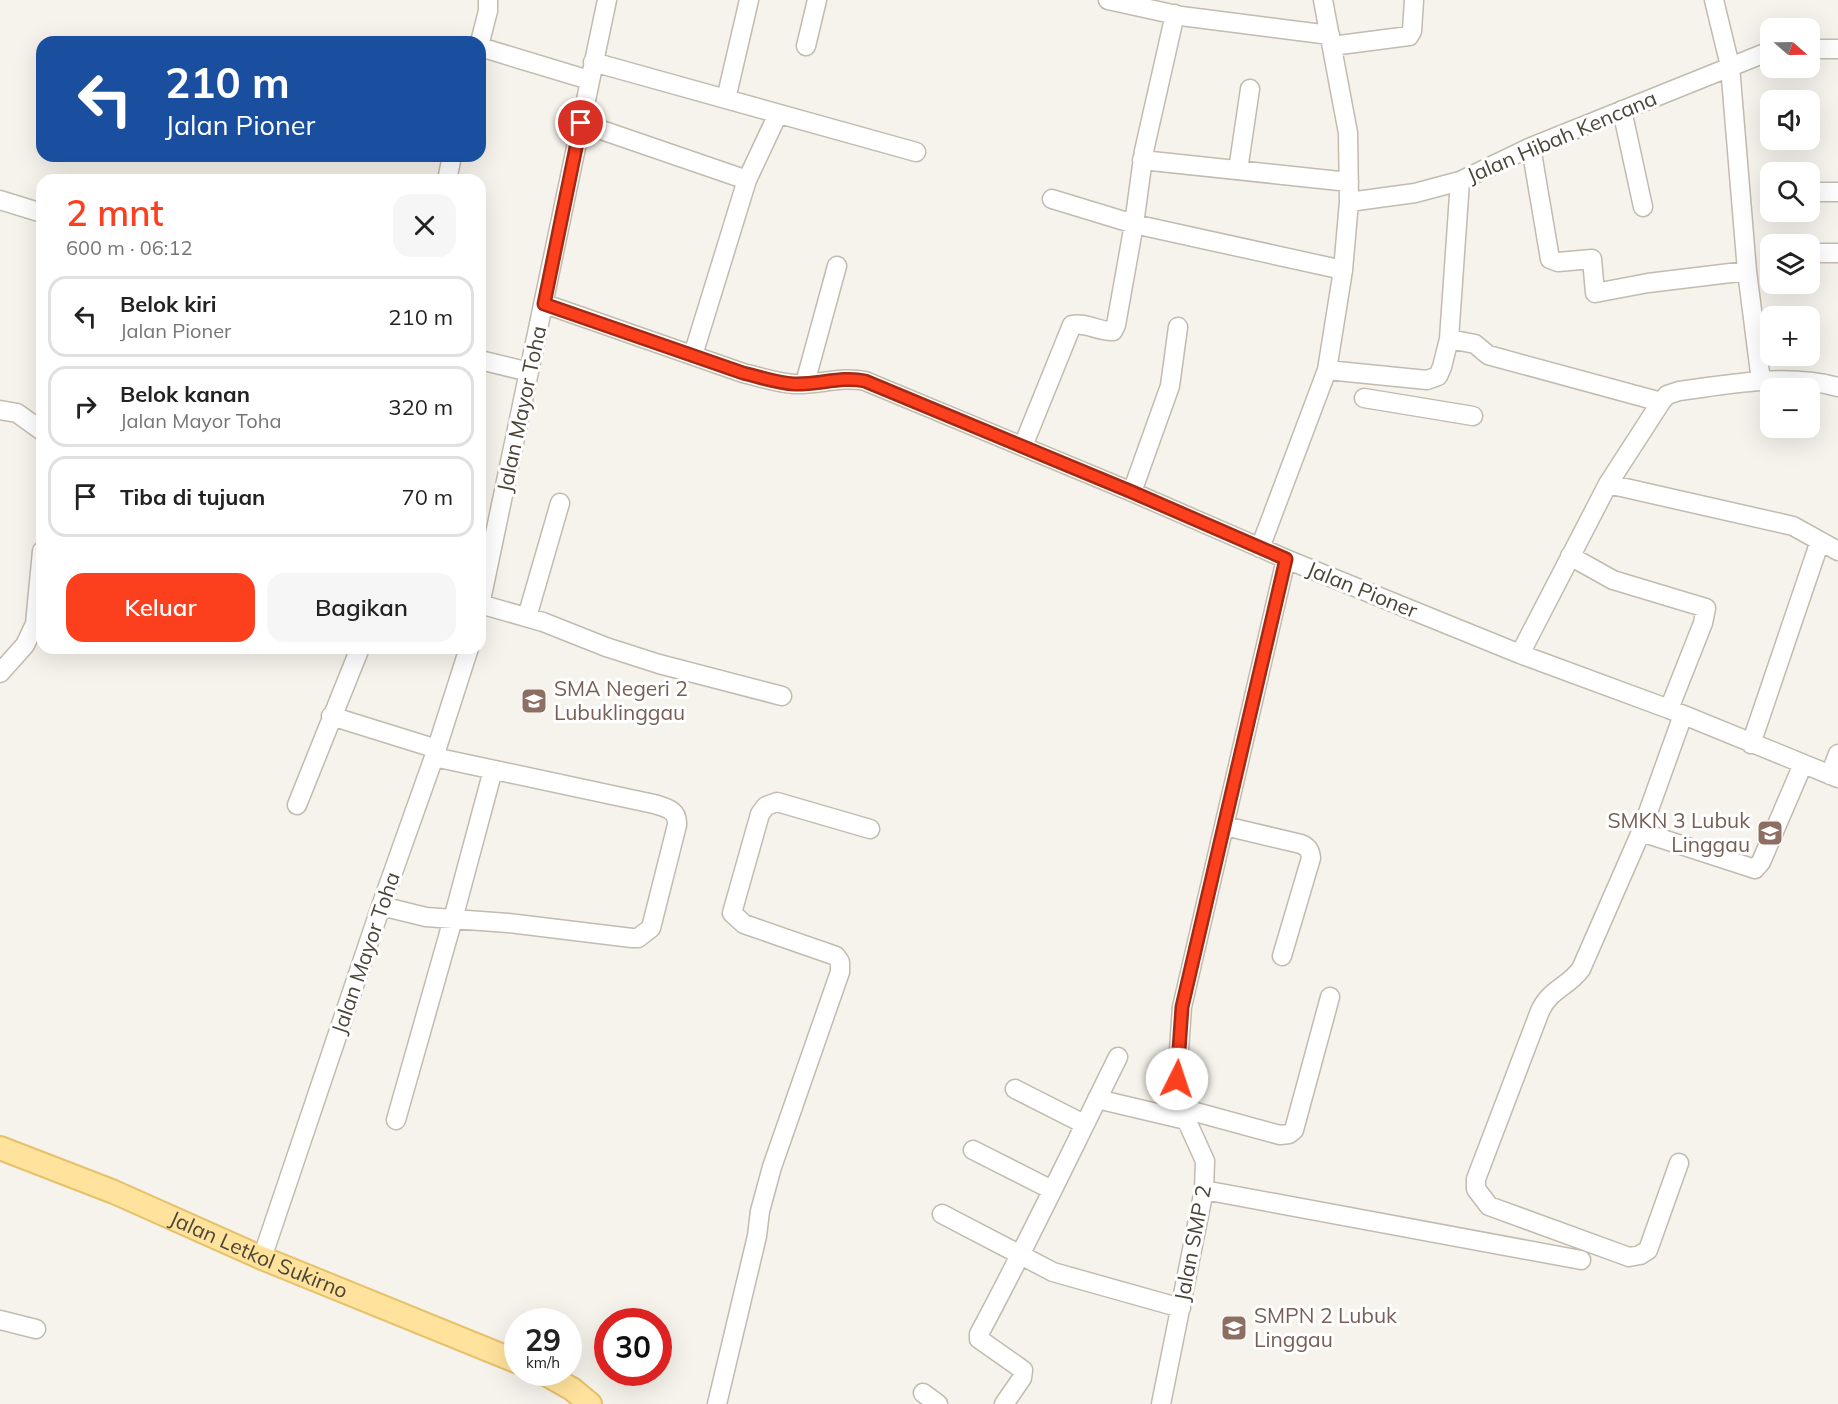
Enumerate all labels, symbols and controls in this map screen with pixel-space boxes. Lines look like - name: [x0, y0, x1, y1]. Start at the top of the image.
- north arrow: [1760, 18, 1820, 78]
- map controls: [1760, 18, 1820, 438]
- text: 210 m: [165, 56, 290, 109]
- icon: left: [66, 60, 144, 138]
- street label: Jalan Hibah Kencana: [1463, 84, 1660, 188]
- button: sound: [1760, 90, 1820, 150]
- pin: [555, 97, 606, 148]
- icon: arrive: [564, 106, 597, 139]
- text: Jalan Pioner: [165, 108, 315, 142]
- button: search: [1760, 162, 1820, 222]
- text: 2 mnt: [66, 190, 164, 235]
- button: close: [393, 194, 456, 257]
- button: layers: [1760, 234, 1820, 294]
- text: 600 m · 06:12: [66, 235, 192, 260]
- text: Belok kiri: [120, 290, 216, 318]
- icon: left: [69, 300, 102, 333]
- text: 210 m: [388, 303, 453, 331]
- button: +: [1760, 306, 1820, 366]
- text: Jalan Pioner: [120, 318, 231, 343]
- street label: Jalan Mayor Toha: [491, 323, 551, 494]
- button: −: [1760, 378, 1820, 438]
- text: Belok kanan: [120, 380, 250, 408]
- icon: right: [69, 390, 102, 423]
- text: 320 m: [388, 393, 453, 421]
- text: Jalan Mayor Toha: [120, 408, 281, 433]
- icon: arrive: [69, 480, 102, 513]
- text: Tiba di tujuan: [120, 483, 265, 511]
- text: 70 m: [402, 483, 453, 511]
- street label: Jalan Pioner: [1303, 555, 1422, 623]
- button: Keluar: [66, 573, 255, 642]
- button: Bagikan: [267, 573, 456, 642]
- place label: SMA Negeri 2 Lubuklinggau: [554, 675, 688, 725]
- school or university icon: SMA Negeri 2 Lubuklinggau: [519, 686, 549, 716]
- place label: SMKN 3 Lubuk Linggau: [1607, 807, 1750, 857]
- school or university icon: SMKN 3 Lubuk Linggau: [1755, 818, 1785, 848]
- street label: Jalan Mayor Toha: [325, 868, 405, 1037]
- position arrow: [1145, 1047, 1209, 1111]
- street label: Jalan SMP 2: [1168, 1183, 1216, 1303]
- street label: Jalan Letkol Sukirno: [166, 1205, 352, 1303]
- place label: SMPN 2 Lubuk Linggau: [1254, 1302, 1397, 1352]
- speed limit sign: 30: [594, 1308, 672, 1386]
- school or university icon: SMPN 2 Lubuk Linggau: [1219, 1313, 1249, 1343]
- text: 29: [525, 1321, 561, 1359]
- text: km/h: [526, 1353, 560, 1372]

